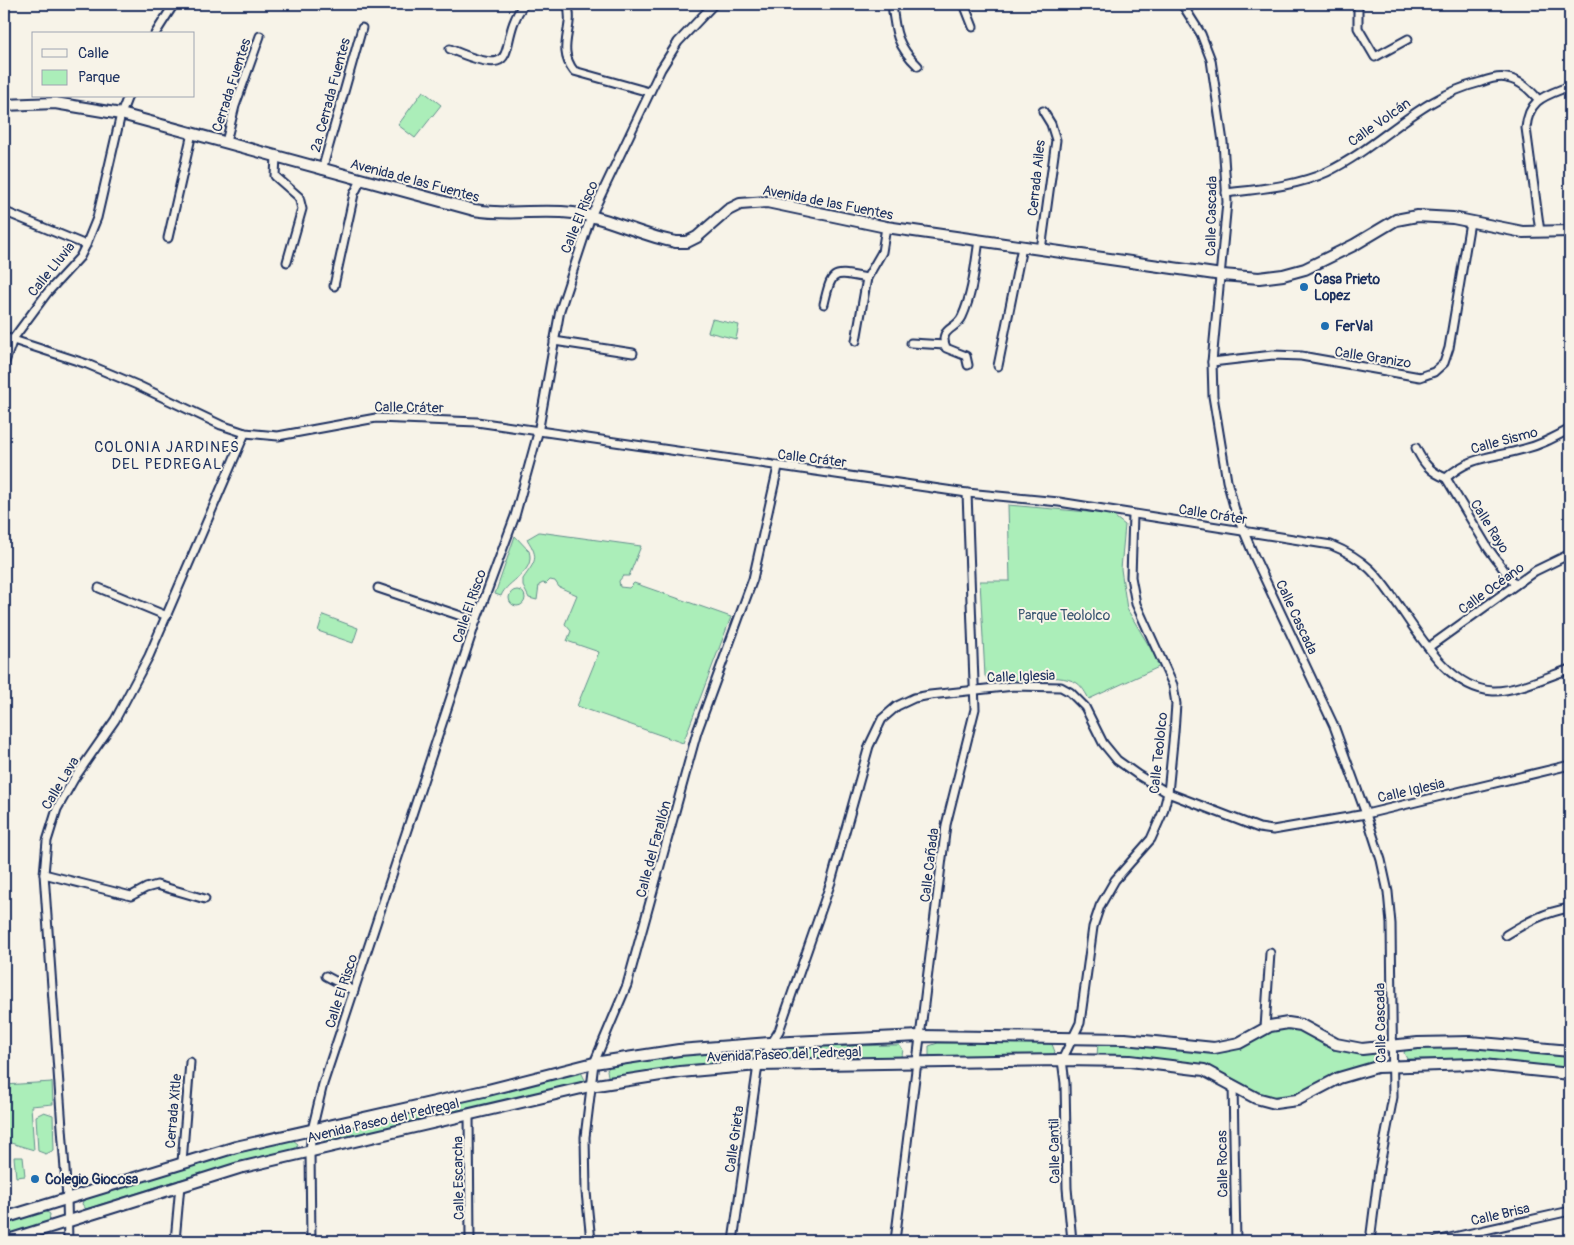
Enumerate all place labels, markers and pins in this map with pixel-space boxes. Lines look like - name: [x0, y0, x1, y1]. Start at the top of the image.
- place label: Casa Prieto Lopez: [1314, 271, 1380, 304]
- marker: Casa Prieto Lopez: [1298, 281, 1310, 293]
- place label: FerVal: [1335, 318, 1373, 335]
- marker: FerVal: [1319, 320, 1331, 332]
- place label: Colegio Giocosa: [45, 1171, 139, 1188]
- marker: Colegio Giocosa: [29, 1173, 41, 1185]

